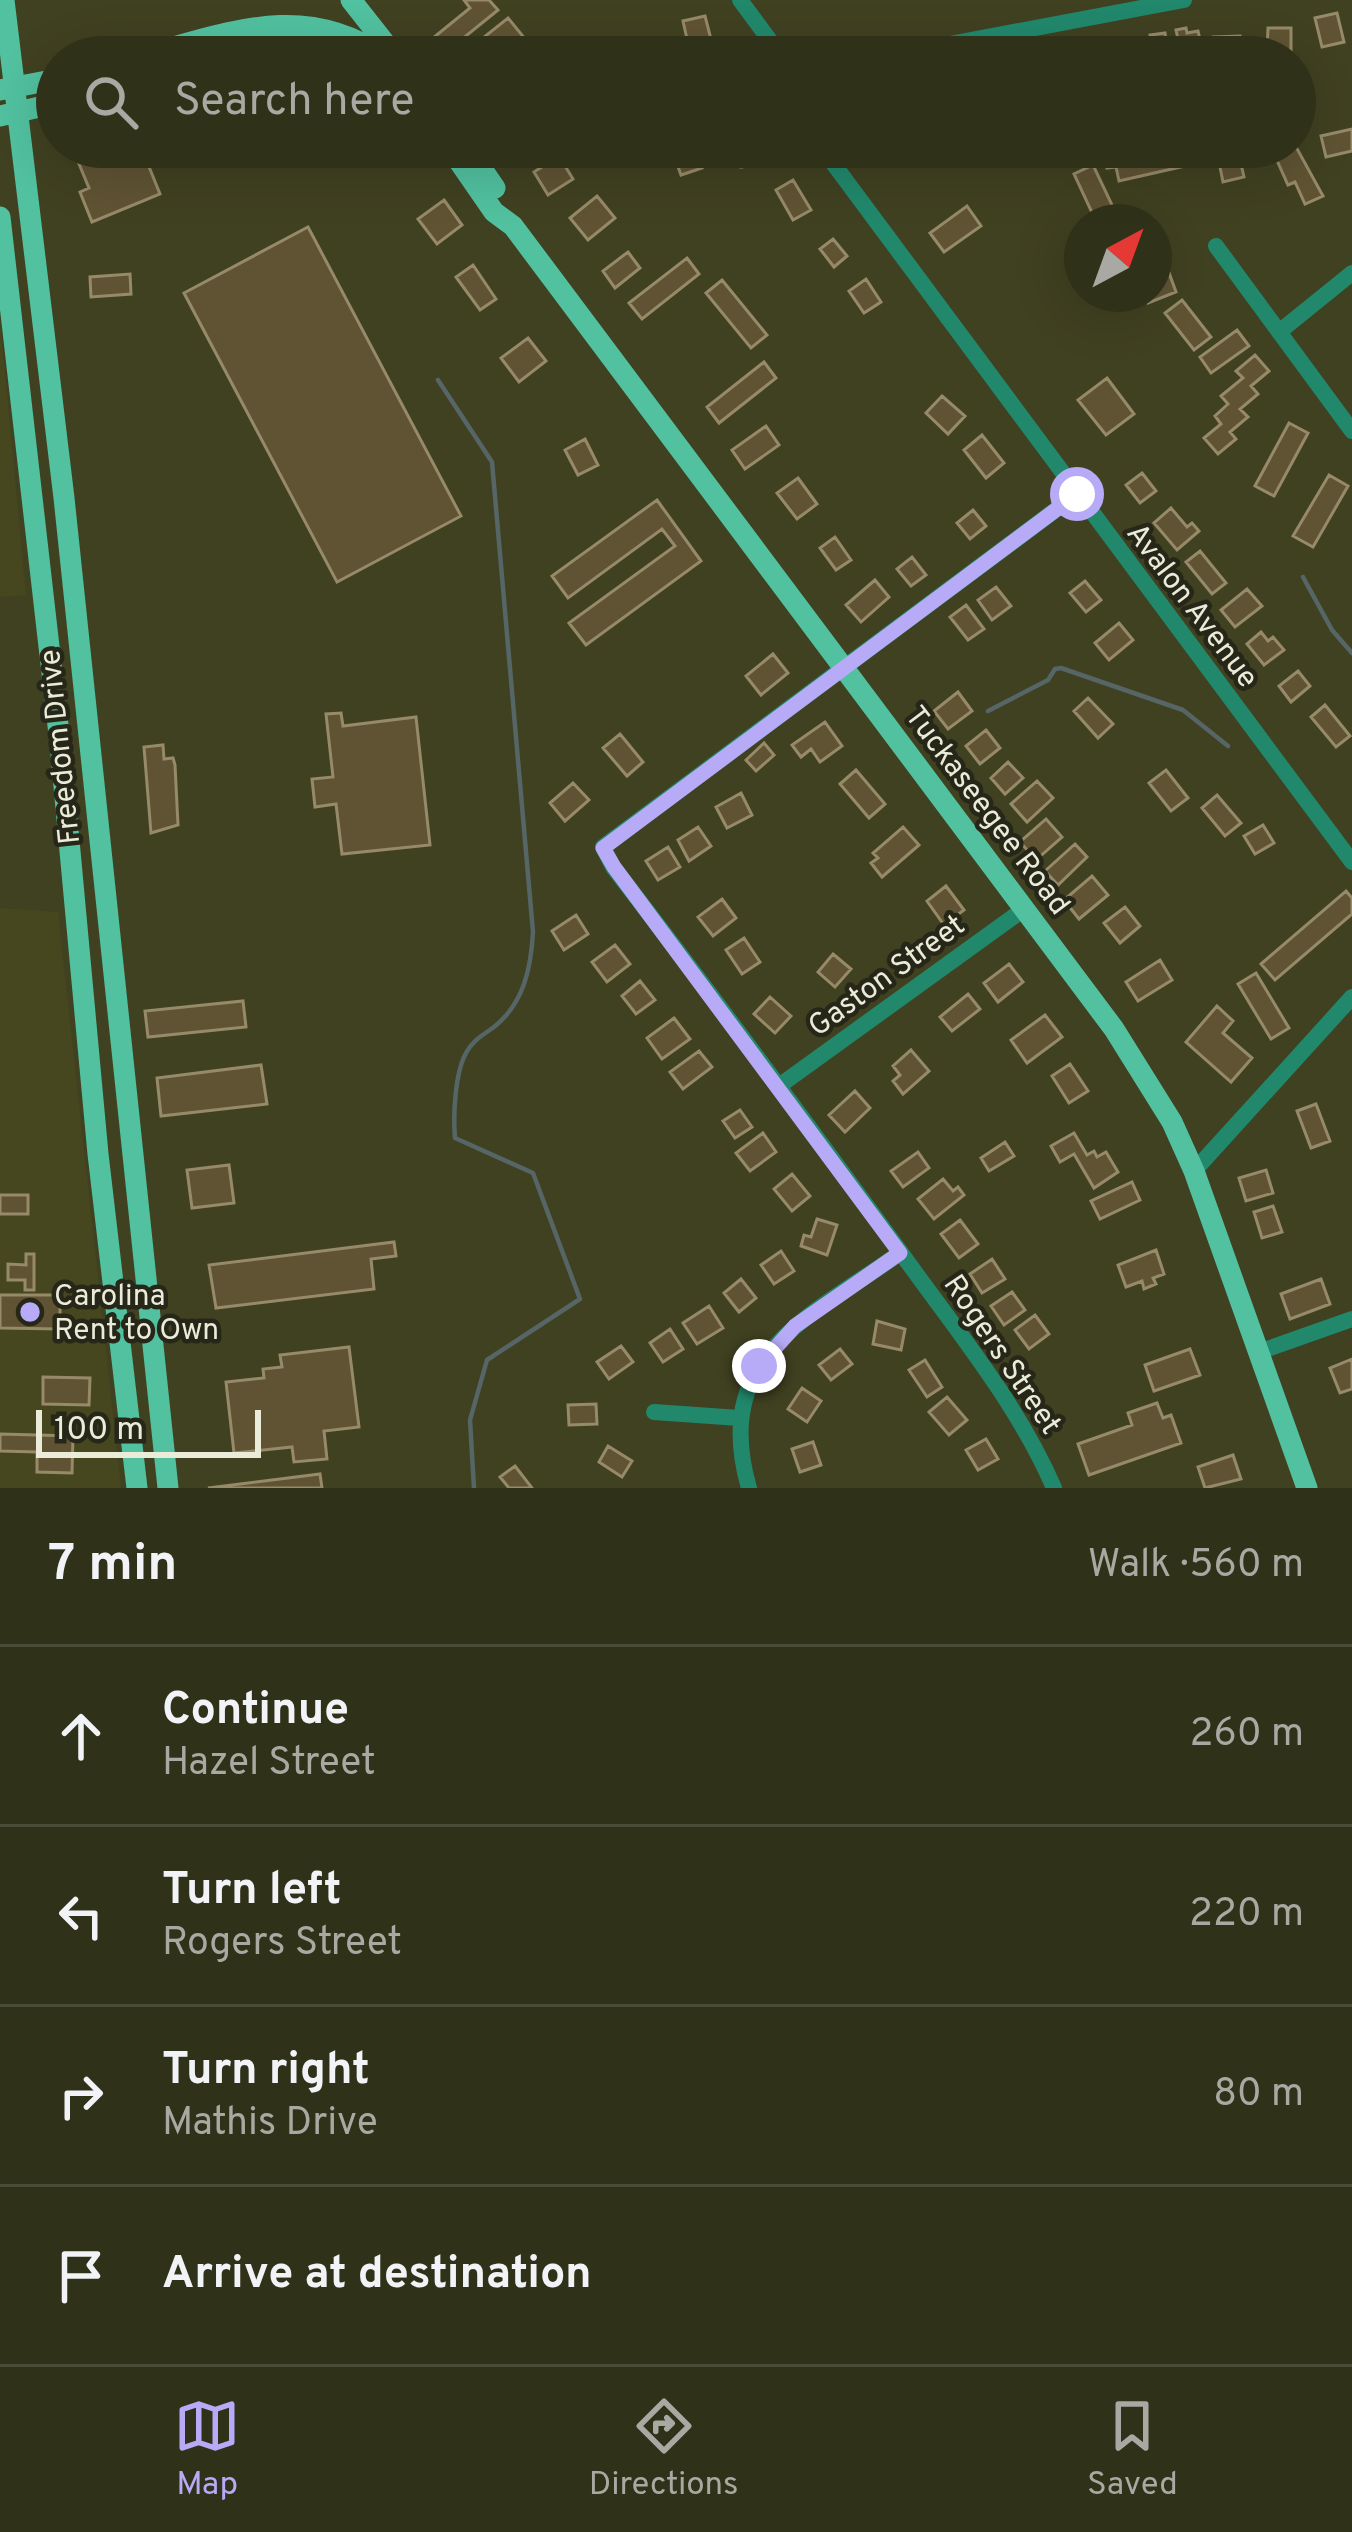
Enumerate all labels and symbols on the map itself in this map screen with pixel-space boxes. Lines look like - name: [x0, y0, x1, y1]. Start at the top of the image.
- north arrow: [1064, 204, 1172, 312]
- route start: [1050, 467, 1104, 521]
- street label: Avalon Avenue: [1117, 517, 1265, 696]
- street label: Freedom Drive: [33, 647, 90, 846]
- street label: Tuckaseegee Road: [895, 700, 1077, 923]
- street label: Gaston Street: [802, 908, 973, 1046]
- street label: Rogers Street: [934, 1268, 1068, 1442]
- place label: Carolina Rent to Own: [54, 1279, 219, 1350]
- marker: Carolina Rent to Own: [17, 1299, 43, 1325]
- route end: [732, 1339, 786, 1393]
- scale bar: [36, 1404, 261, 1457]

